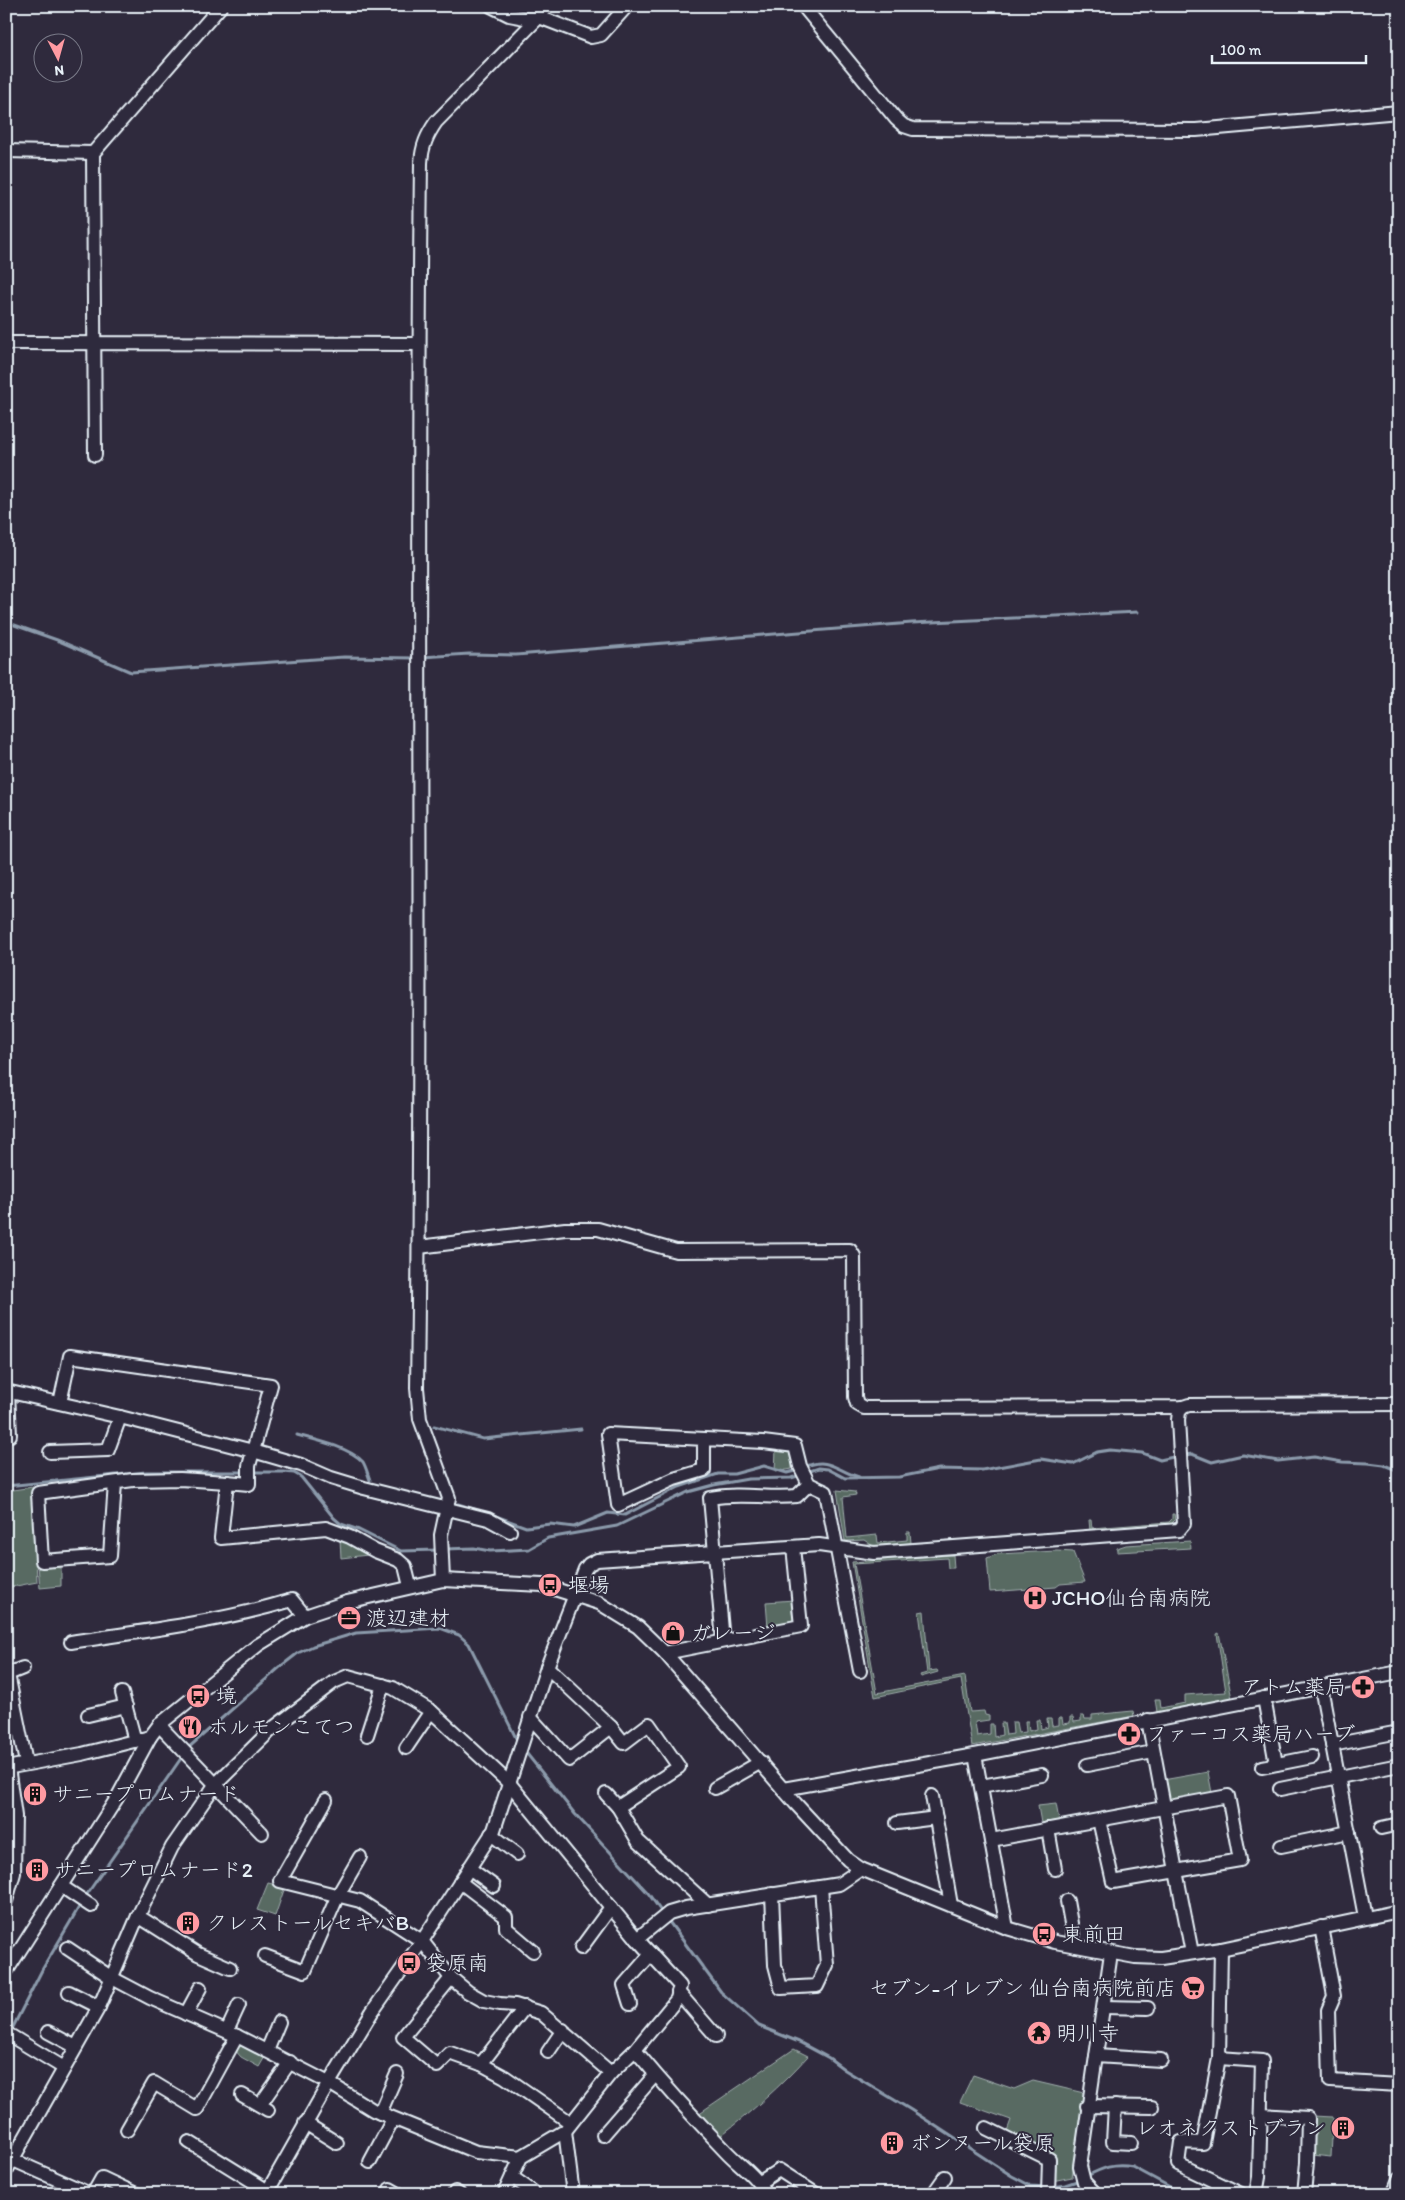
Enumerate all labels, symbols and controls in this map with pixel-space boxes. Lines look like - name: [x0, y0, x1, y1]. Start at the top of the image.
- north arrow: [32, 32, 82, 82]
- scale bar: [1212, 32, 1366, 64]
- text: 100 m: [1220, 41, 1262, 59]
- text: N: [54, 61, 65, 79]
- bus stop icon: 堰場: [537, 1572, 563, 1598]
- place label: 堰場: [568, 1572, 610, 1597]
- hospital icon: JCHO仙台南病院: [1022, 1585, 1048, 1611]
- place label: JCHO仙台南病院: [1052, 1585, 1211, 1610]
- office icon: 渡辺建材: [336, 1605, 362, 1631]
- place label: 渡辺建材: [366, 1605, 450, 1630]
- shop icon: ガレージ: [660, 1620, 686, 1646]
- place label: ガレージ: [690, 1620, 775, 1645]
- place label: アトム薬局: [1241, 1674, 1346, 1699]
- pharmacy icon: アトム薬局: [1350, 1674, 1376, 1700]
- bus stop icon: 境: [185, 1683, 211, 1709]
- place label: 境: [216, 1683, 237, 1708]
- restaurant icon: ホルモンこてつ: [177, 1714, 203, 1740]
- place label: ホルモンこてつ: [208, 1714, 355, 1739]
- pharmacy icon: ファーコス薬局ハーブ: [1116, 1721, 1142, 1747]
- place label: ファーコス薬局ハーブ: [1146, 1721, 1355, 1746]
- building icon: サニープロムナード: [22, 1781, 48, 1807]
- place label: サニープロムナード: [52, 1781, 240, 1806]
- building icon: サニープロムナード2: [24, 1857, 50, 1883]
- place label: サニープロムナード2: [54, 1857, 253, 1882]
- building icon: クレストールセキバB: [175, 1910, 201, 1936]
- place label: クレストールセキバB: [206, 1910, 409, 1935]
- bus stop icon: 東前田: [1031, 1921, 1057, 1947]
- place label: 東前田: [1062, 1921, 1125, 1946]
- bus stop icon: 袋原南: [396, 1950, 422, 1976]
- place label: 袋原南: [426, 1950, 489, 1975]
- place label: セブン-イレブン 仙台南病院前店: [869, 1975, 1176, 2000]
- supermarket icon: セブン-イレブン 仙台南病院前店: [1180, 1975, 1206, 2001]
- temple icon: 明川寺: [1026, 2020, 1052, 2046]
- place label: 明川寺: [1056, 2020, 1119, 2045]
- place label: レオネクストブラン: [1136, 2115, 1326, 2140]
- building icon: レオネクストブラン: [1330, 2115, 1356, 2141]
- building icon: ボンヌール袋原: [879, 2130, 905, 2156]
- place label: ボンヌール袋原: [910, 2130, 1055, 2155]

